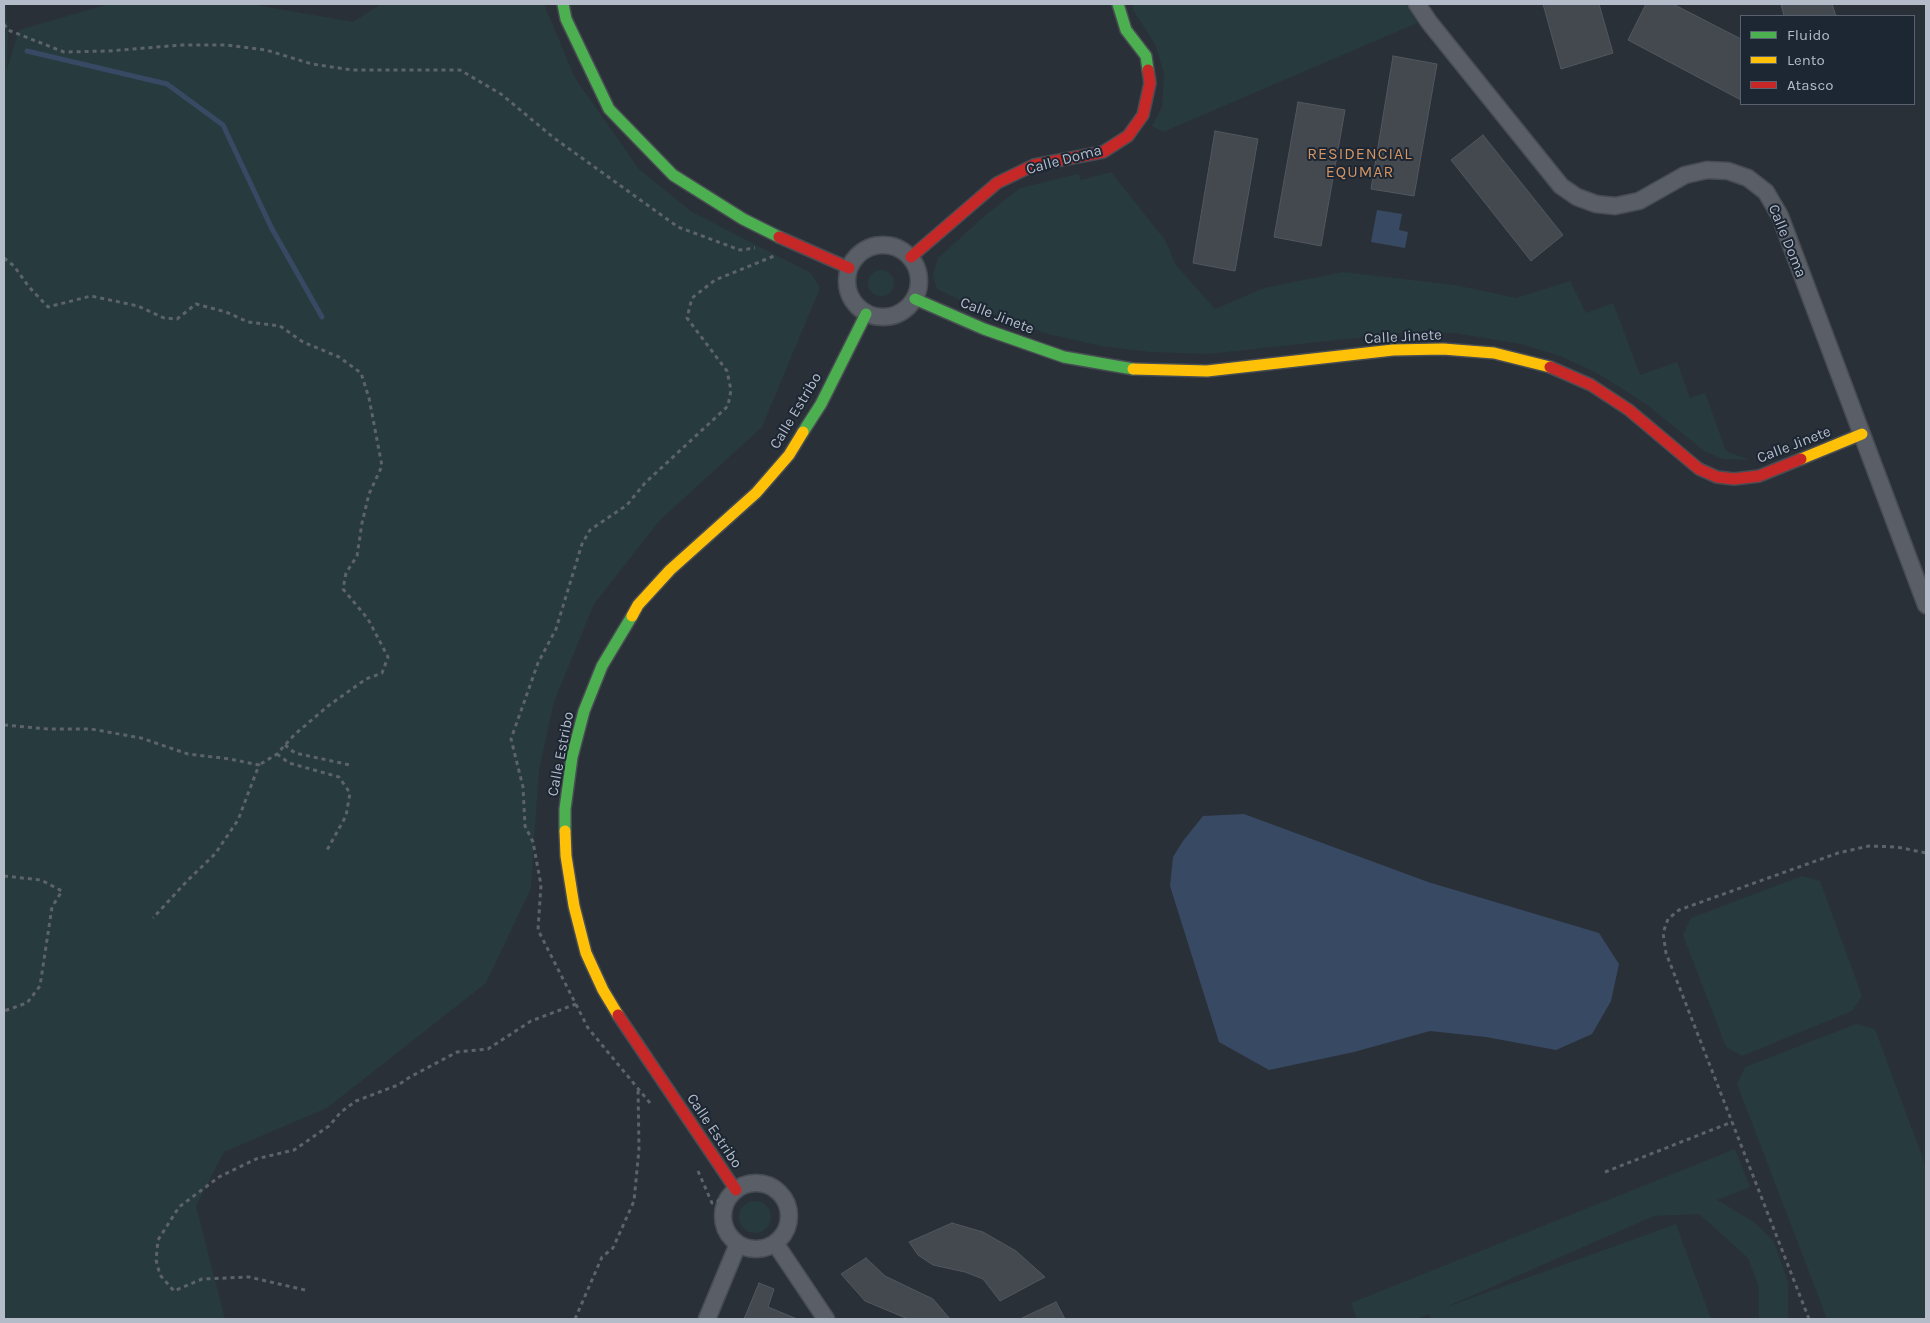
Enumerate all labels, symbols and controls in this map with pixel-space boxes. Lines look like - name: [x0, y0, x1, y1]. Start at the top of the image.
- legend: [1740, 15, 1915, 105]
- text: Fluido: [1787, 26, 1830, 44]
- text: Lento: [1787, 51, 1825, 69]
- text: Atasco: [1787, 76, 1833, 94]
- street label: Calle Doma: [1024, 141, 1104, 179]
- district label: RESIDENCIAL EQUMAR: [1306, 144, 1414, 182]
- street label: Calle Doma: [1764, 202, 1810, 280]
- street label: Calle Jinete: [957, 294, 1037, 338]
- street label: Calle Jinete: [1364, 326, 1442, 348]
- street label: Calle Estribo: [766, 369, 826, 453]
- street label: Calle Jinete: [1754, 423, 1834, 467]
- street label: Calle Estribo: [544, 710, 578, 798]
- street label: Calle Estribo: [682, 1090, 746, 1172]

